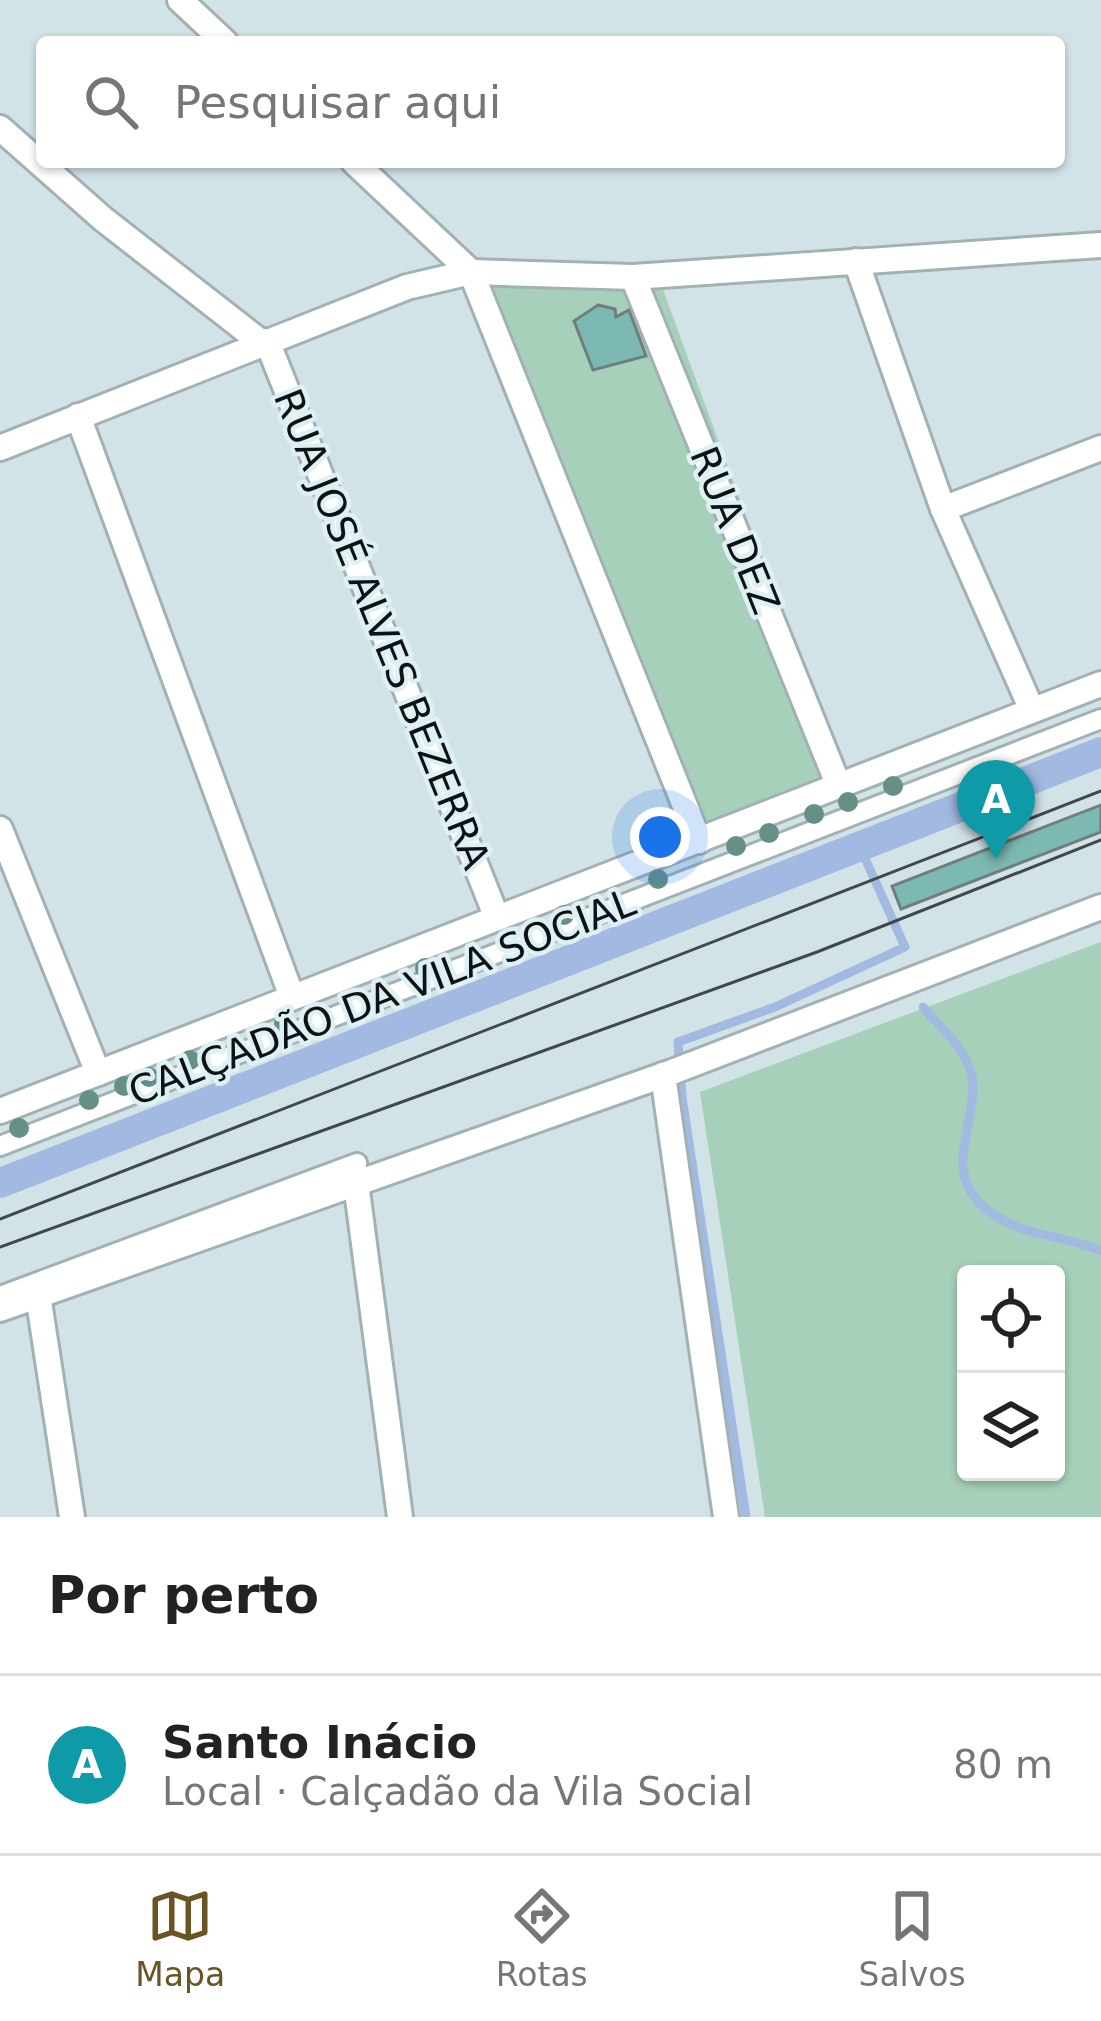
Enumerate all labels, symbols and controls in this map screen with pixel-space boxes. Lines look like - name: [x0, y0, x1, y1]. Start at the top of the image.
- search box: [36, 36, 1065, 168]
- icon: search: [78, 69, 144, 135]
- text: Pesquisar aqui: [174, 76, 501, 129]
- street label: RUA JOSÉ ALVES BEZERRA: [265, 382, 500, 876]
- street label: RUA DEZ: [681, 440, 789, 620]
- pin: A: [957, 760, 1035, 859]
- your location: [630, 807, 690, 867]
- street label: CALÇADÃO DA VILA SOCIAL: [122, 878, 642, 1115]
- map controls: [957, 1265, 1065, 1481]
- button: locate: [957, 1265, 1065, 1373]
- button: layers: [957, 1373, 1065, 1481]
- text: Por perto: [48, 1566, 319, 1625]
- text: Santo Inácio: [162, 1716, 477, 1769]
- text: A: [72, 1742, 102, 1787]
- text: 80 m: [953, 1742, 1053, 1787]
- text: Local · Calçadão da Vila Social: [162, 1769, 753, 1814]
- tab: Mapa: [135, 1883, 225, 1994]
- tab: Rotas: [496, 1883, 588, 1994]
- tab: Salvos: [858, 1883, 966, 1994]

